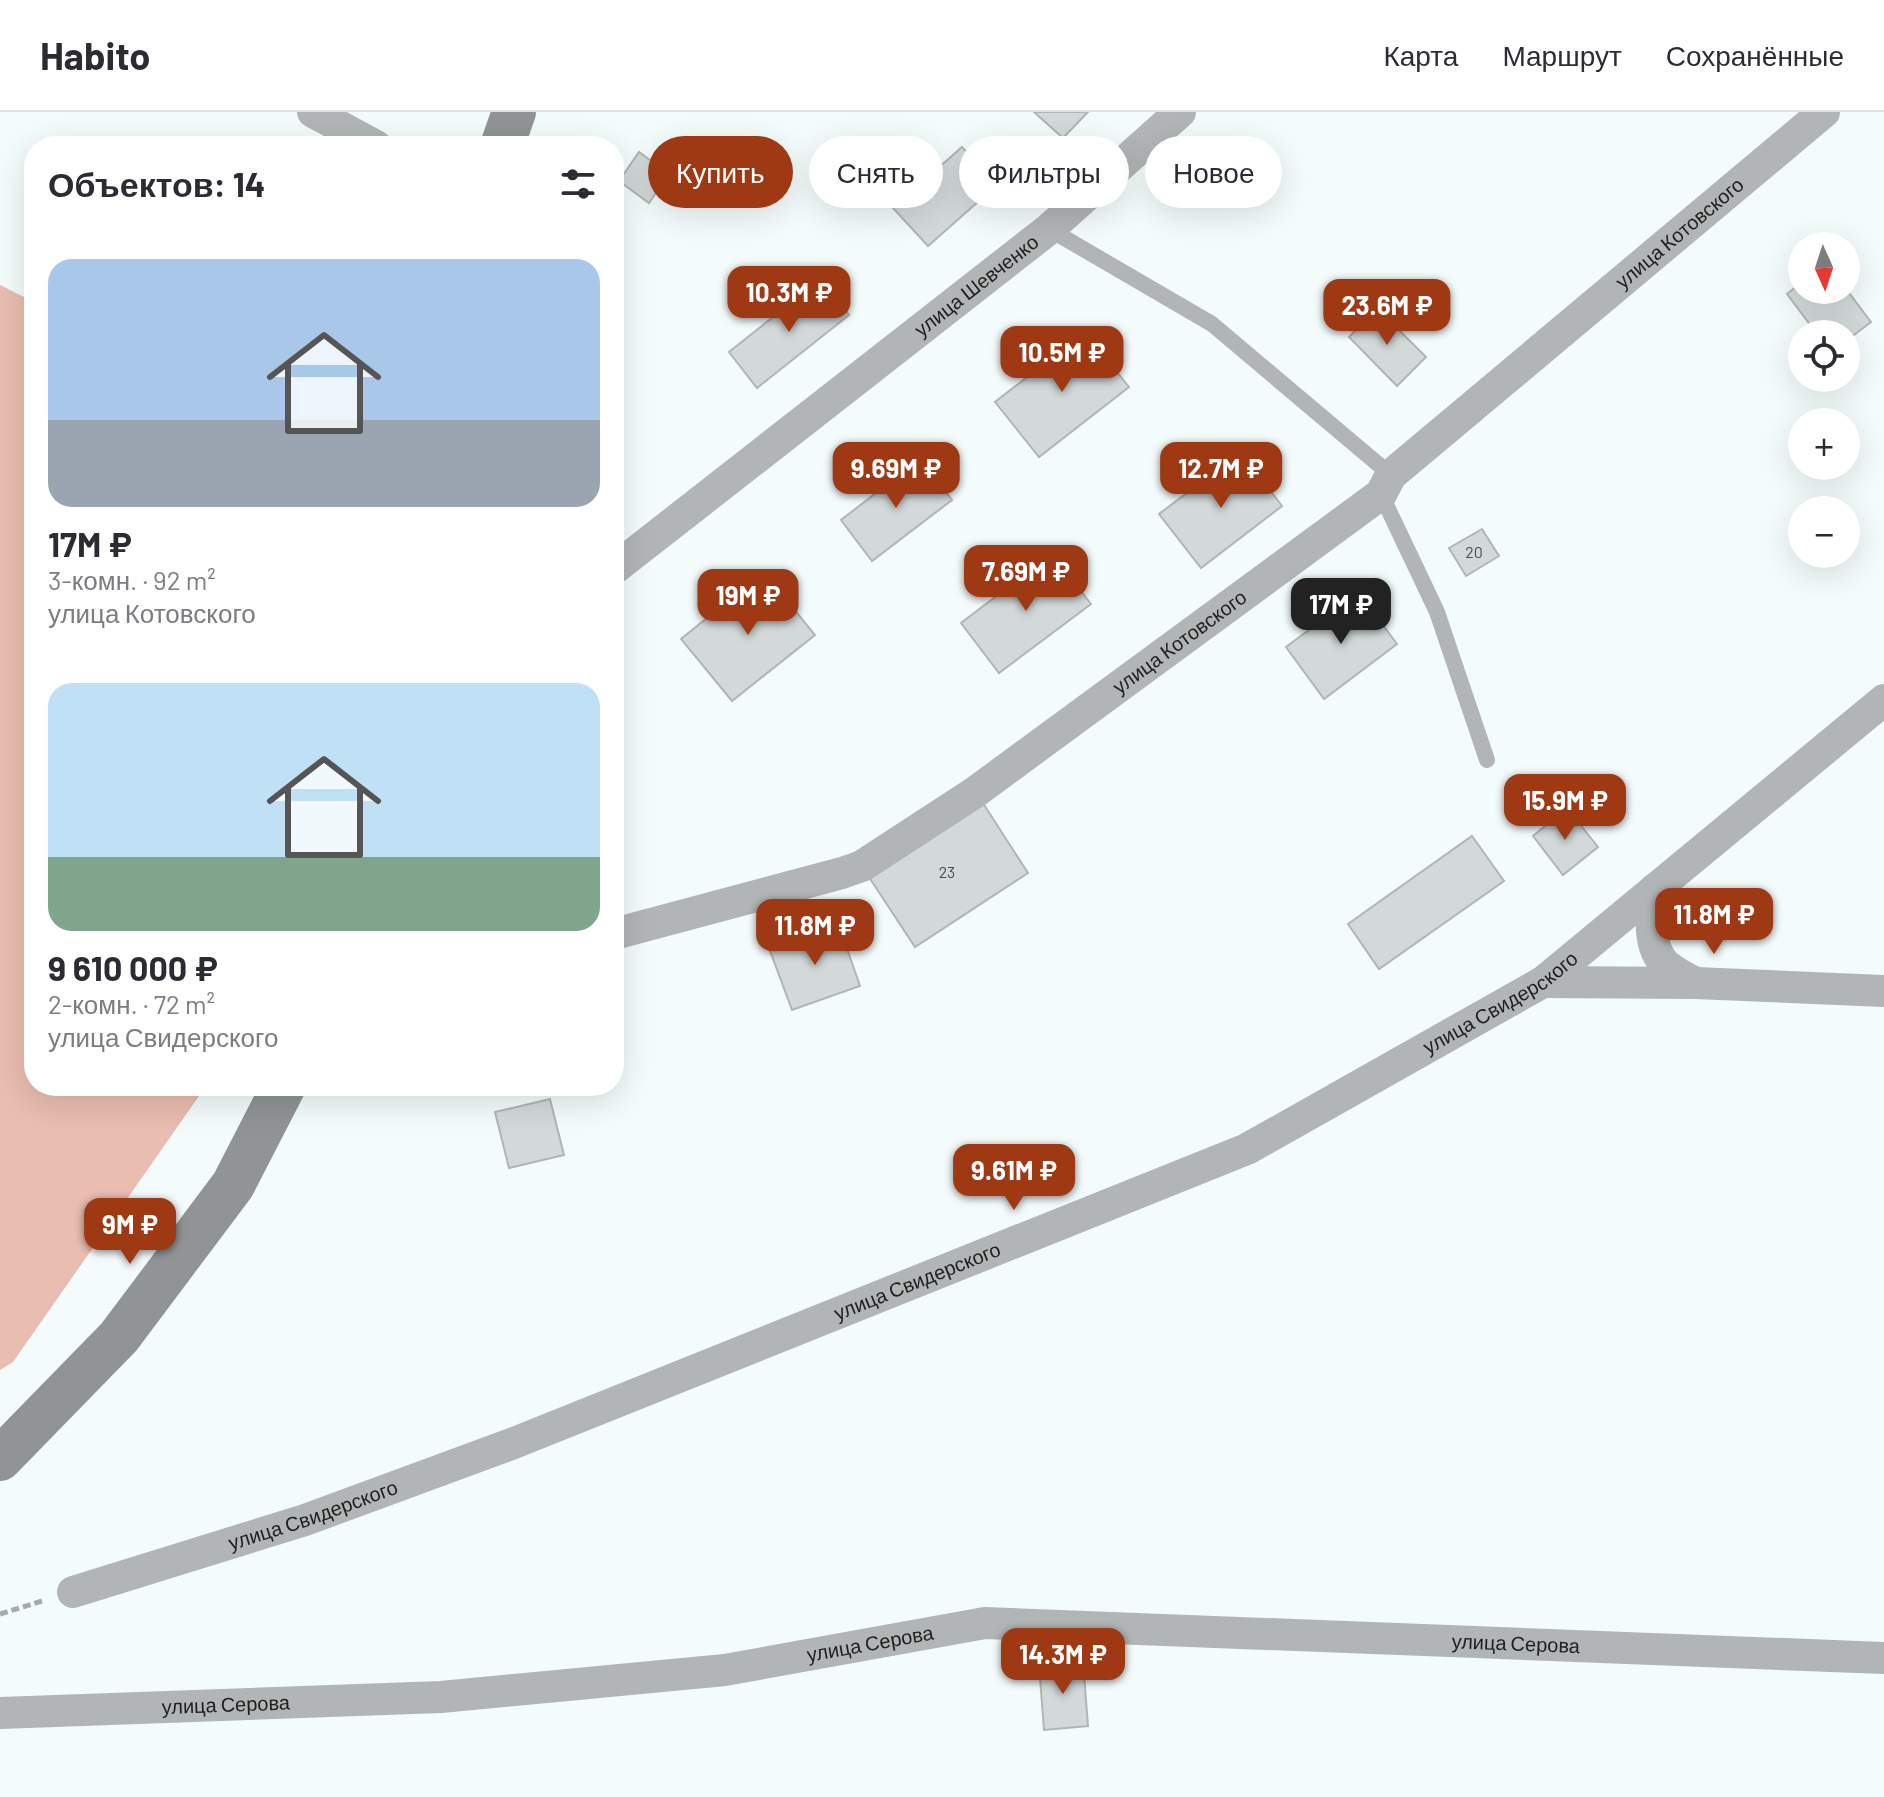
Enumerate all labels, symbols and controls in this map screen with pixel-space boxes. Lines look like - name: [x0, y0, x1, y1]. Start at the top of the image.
- text: Habito: [40, 32, 150, 78]
- text: Карта: [1383, 38, 1458, 72]
- text: Маршрут: [1502, 38, 1622, 72]
- text: Сохранённые: [1666, 38, 1844, 72]
- chip: Купить: [648, 136, 793, 208]
- chip: Снять: [809, 136, 943, 208]
- chip: Фильтры: [959, 136, 1129, 208]
- chip: Новое: [1145, 136, 1282, 208]
- icon: filters: [556, 162, 600, 206]
- text: Объектов: 14: [48, 163, 265, 204]
- street label: улица Котовского: [1610, 172, 1748, 293]
- street label: улица Шевченко: [909, 229, 1043, 341]
- north arrow: [1788, 232, 1860, 304]
- map controls: [1788, 232, 1860, 568]
- pin: 10.3M ₽: [715, 266, 863, 334]
- text: 10.3M ₽: [745, 276, 833, 307]
- pin: 23.6M ₽: [1313, 279, 1461, 347]
- text: 23.6M ₽: [1341, 289, 1433, 320]
- icon: home: [252, 311, 396, 455]
- button: locate: [1788, 320, 1860, 392]
- pin: 10.5M ₽: [988, 326, 1136, 394]
- text: 10.5M ₽: [1018, 336, 1106, 367]
- button: +: [1788, 408, 1860, 480]
- pin: 9.69M ₽: [822, 442, 970, 510]
- pin: 12.7M ₽: [1147, 442, 1295, 510]
- text: 9.69M ₽: [851, 452, 941, 483]
- text: 12.7M ₽: [1178, 452, 1264, 483]
- button: −: [1788, 496, 1860, 568]
- text: 17M ₽: [48, 523, 132, 564]
- house number: 20: [1465, 542, 1483, 561]
- pin: 7.69M ₽: [952, 545, 1100, 613]
- text: 7.69M ₽: [982, 555, 1070, 586]
- text: 3-комн. · 92 m²: [48, 564, 216, 595]
- pin: 19M ₽: [692, 569, 804, 637]
- pin: 17M ₽: [1285, 578, 1397, 646]
- text: 19M ₽: [715, 579, 781, 610]
- street label: улица Котовского: [1107, 584, 1251, 698]
- text: 17M ₽: [1309, 588, 1373, 619]
- text: улица Котовского: [48, 597, 256, 628]
- icon: home: [252, 735, 396, 879]
- pin: 15.9M ₽: [1491, 774, 1639, 842]
- text: 15.9M ₽: [1522, 784, 1608, 815]
- house number: 23: [939, 862, 955, 881]
- pin: 11.8M ₽: [1640, 888, 1788, 956]
- text: 11.8M ₽: [1673, 898, 1755, 929]
- pin: 11.8M ₽: [741, 899, 889, 967]
- text: 11.8M ₽: [774, 909, 856, 940]
- street label: улица Свидерского: [1418, 946, 1582, 1058]
- text: 9 610 000 ₽: [48, 947, 218, 988]
- text: 2-комн. · 72 m²: [48, 988, 215, 1019]
- text: улица Свидерского: [48, 1021, 278, 1052]
- pin: 9.61M ₽: [940, 1144, 1088, 1212]
- text: 9.61M ₽: [971, 1154, 1057, 1185]
- pin: 9M ₽: [83, 1198, 177, 1266]
- text: 9M ₽: [102, 1208, 158, 1239]
- street label: улица Свидерского: [830, 1236, 1003, 1325]
- street label: улица Свидерского: [225, 1474, 400, 1554]
- street label: улица Серова: [805, 1619, 936, 1666]
- pin: 14.3M ₽: [989, 1628, 1137, 1696]
- street label: улица Серова: [1451, 1628, 1581, 1657]
- text: 14.3M ₽: [1019, 1638, 1107, 1669]
- street label: улица Серова: [161, 1689, 291, 1718]

